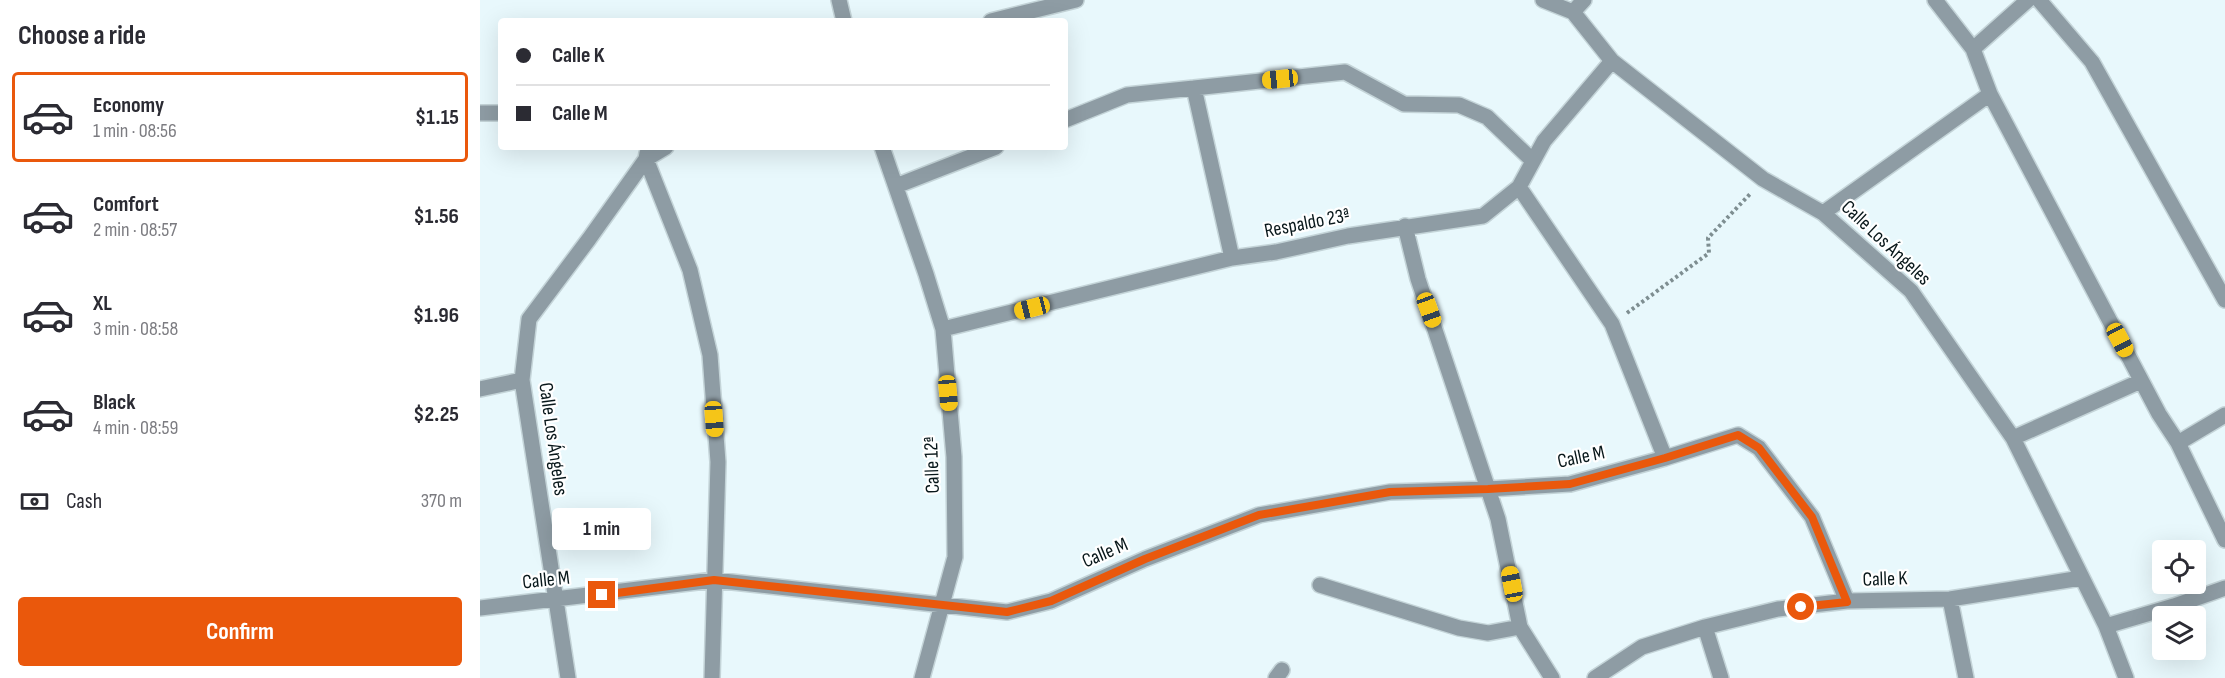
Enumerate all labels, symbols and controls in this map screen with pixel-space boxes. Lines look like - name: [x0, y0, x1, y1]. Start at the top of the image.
- text: Choose a ride: [18, 20, 146, 52]
- text: Calle K: [552, 42, 605, 69]
- car: [1261, 68, 1299, 90]
- icon: car: [21, 90, 75, 144]
- text: Economy: [93, 92, 164, 119]
- text: Calle M: [552, 100, 608, 127]
- text: $1.15: [415, 104, 459, 131]
- text: 1 min · 08:56: [93, 119, 177, 143]
- icon: car: [21, 189, 75, 243]
- text: Comfort: [93, 191, 159, 218]
- street label: Calle Los Ángeles: [1836, 195, 1936, 291]
- text: $1.56: [414, 203, 459, 230]
- street label: Respaldo 23ª: [1262, 203, 1352, 243]
- text: 2 min · 08:57: [93, 218, 177, 242]
- icon: car: [21, 288, 75, 342]
- text: XL: [93, 290, 112, 317]
- car: [1414, 290, 1444, 330]
- car: [1012, 295, 1052, 321]
- text: $1.96: [413, 302, 459, 329]
- text: 3 min · 08:58: [93, 317, 178, 341]
- car: [2104, 320, 2136, 360]
- car: [937, 374, 959, 412]
- street label: Calle Los Ángeles: [533, 381, 573, 497]
- icon: car: [21, 387, 75, 441]
- text: Black: [93, 389, 135, 416]
- car: [704, 400, 724, 438]
- text: $2.25: [413, 401, 459, 428]
- text: 4 min · 08:59: [93, 416, 178, 440]
- street label: Calle 12ª: [919, 436, 945, 494]
- street label: Calle M: [1555, 440, 1607, 474]
- icon: cash: [18, 485, 51, 518]
- text: Cash: [66, 488, 102, 515]
- text: 370 m: [421, 489, 462, 513]
- callout: 1 min: [552, 508, 652, 550]
- text: 1 min: [583, 517, 620, 541]
- street label: Calle M: [1078, 533, 1132, 573]
- map controls: [2152, 540, 2206, 660]
- button: locate: [2152, 540, 2206, 594]
- car: [1500, 565, 1524, 603]
- street label: Calle M: [521, 566, 571, 594]
- street label: Calle K: [1862, 566, 1908, 592]
- route end: [588, 581, 615, 608]
- route start: [1787, 593, 1814, 620]
- button: Confirm: [18, 597, 462, 666]
- button: layers: [2152, 606, 2206, 660]

